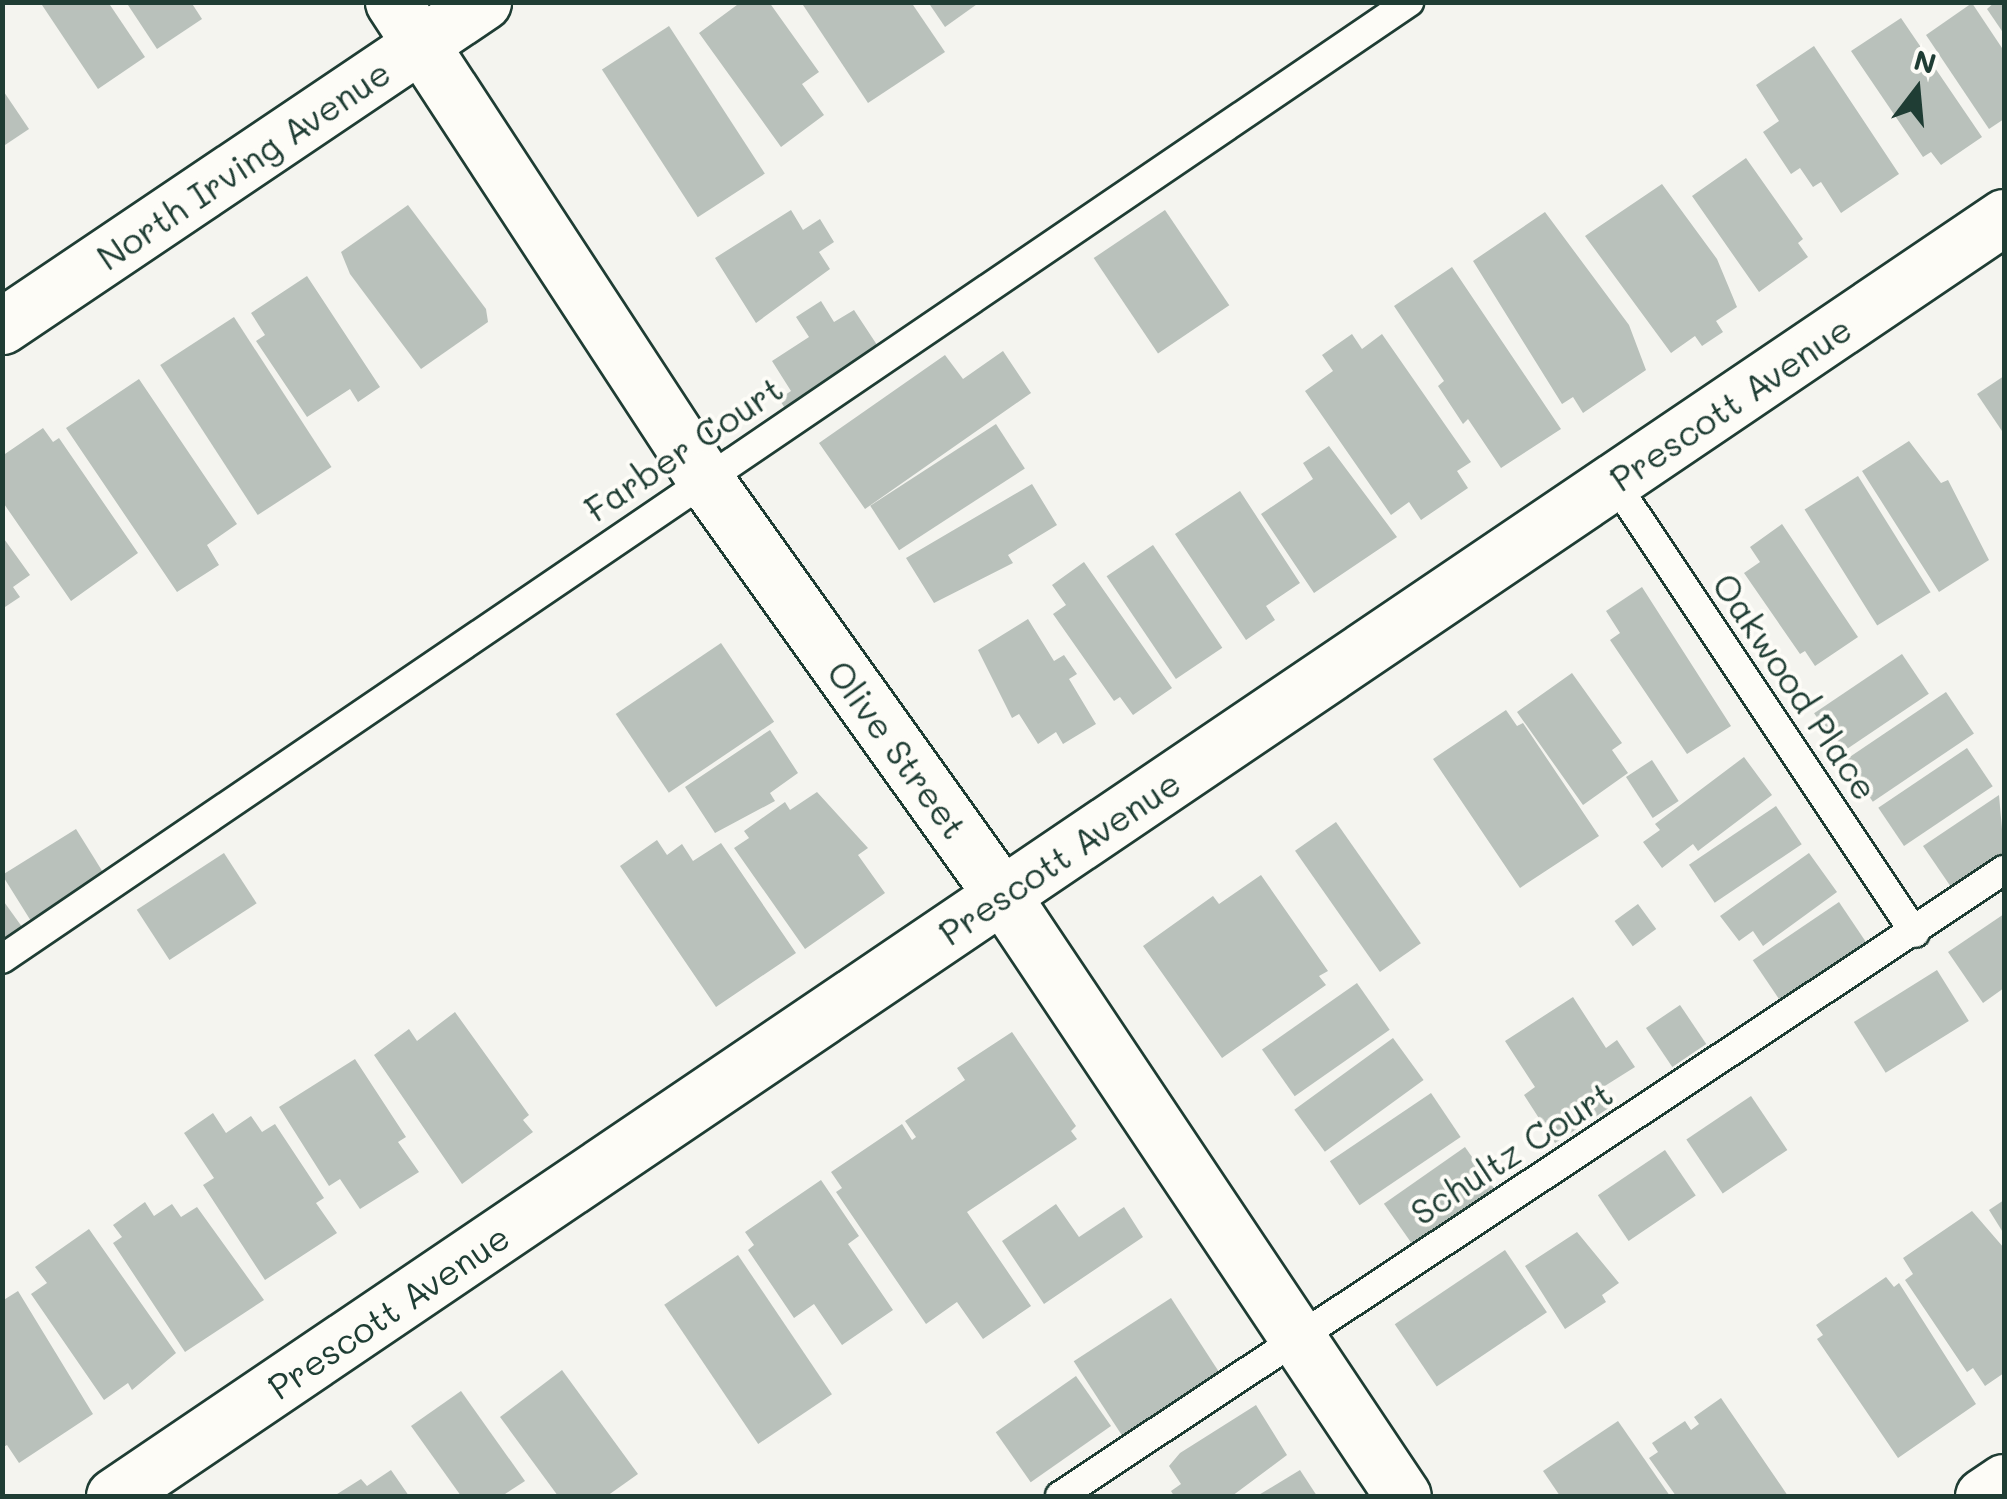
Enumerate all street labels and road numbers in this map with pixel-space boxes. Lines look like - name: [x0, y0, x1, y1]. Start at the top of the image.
- street label: North Irving Avenue: [88, 50, 398, 278]
- street label: Prescott Avenue: [1601, 307, 1859, 499]
- street label: Farber Court: [576, 366, 790, 530]
- street label: Oakwood Place: [1705, 565, 1887, 807]
- street label: Olive Street: [819, 652, 977, 846]
- street label: Prescott Avenue: [930, 761, 1188, 953]
- street label: Schultz Court: [1402, 1071, 1620, 1233]
- street label: Prescott Avenue: [259, 1215, 517, 1407]

